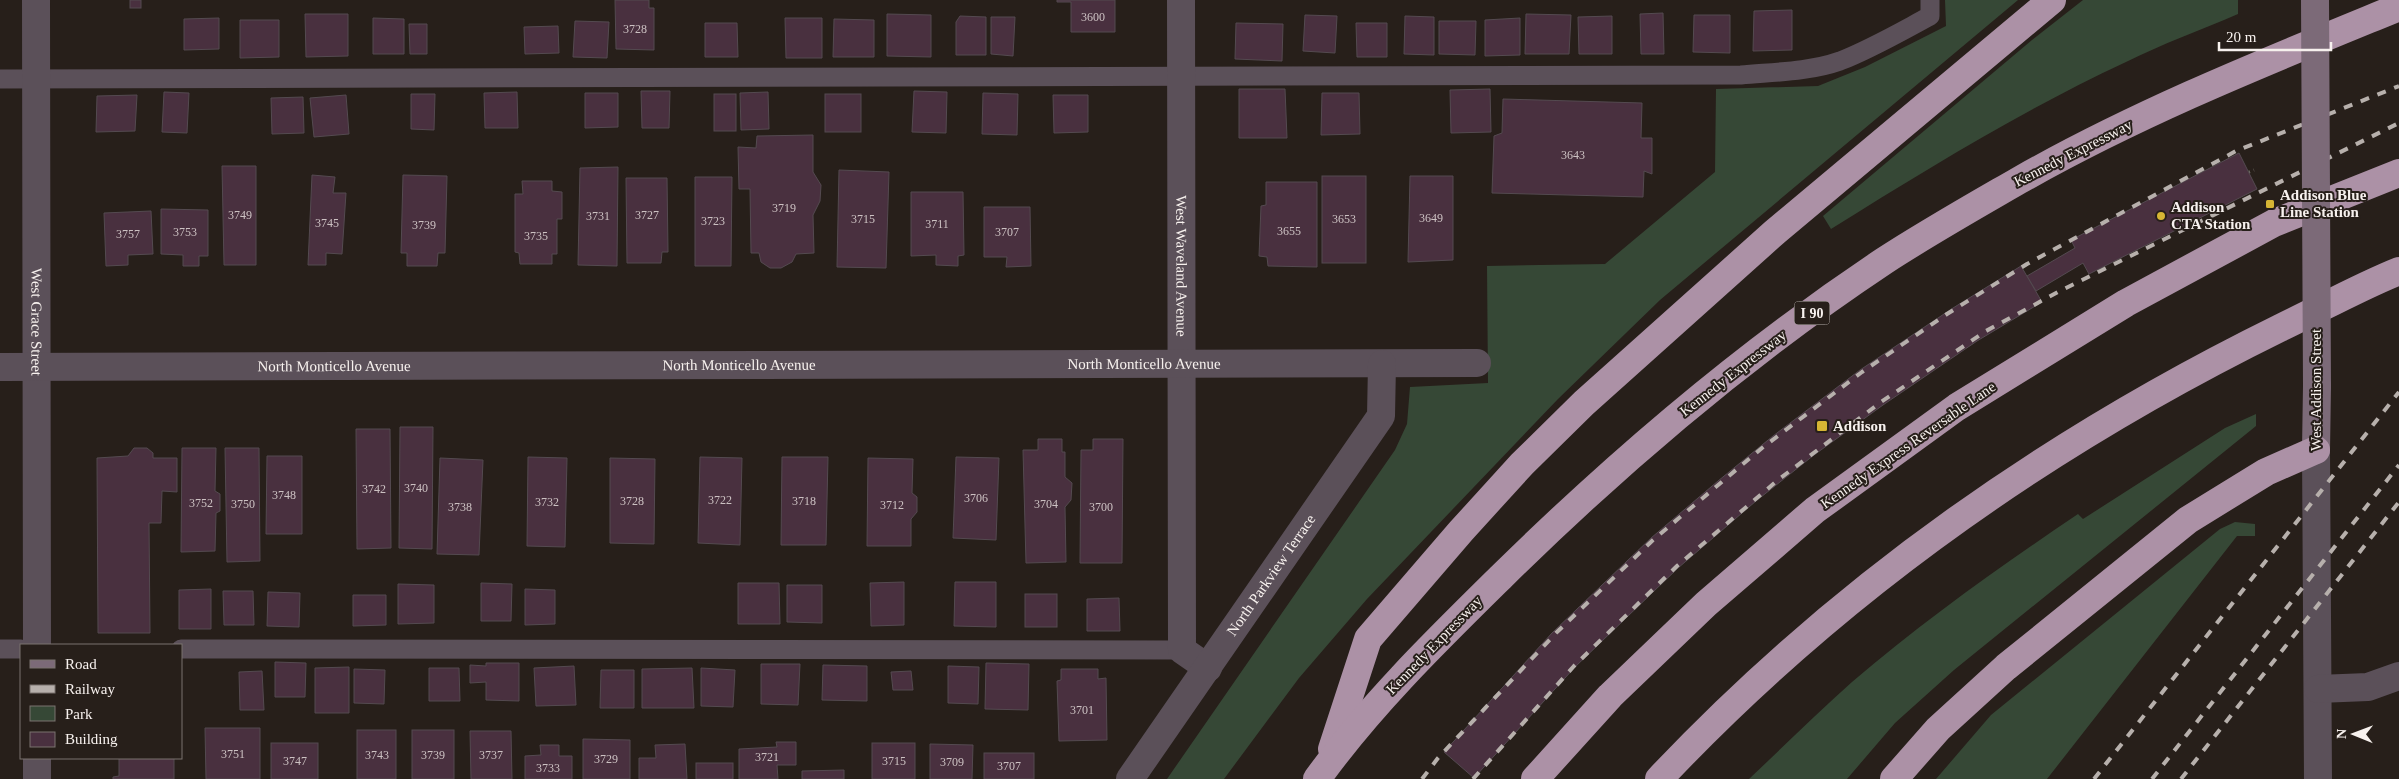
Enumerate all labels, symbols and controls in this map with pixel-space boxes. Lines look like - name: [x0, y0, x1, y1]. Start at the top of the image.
- house number: 3600: [1081, 10, 1105, 24]
- scale bar: [2219, 20, 2332, 52]
- house number: 3728: [623, 22, 647, 36]
- text: 20 m: [2226, 29, 2257, 45]
- street label: Kennedy Expressway: [2011, 116, 2135, 190]
- house number: 3643: [1561, 148, 1585, 162]
- place label: Addison Blue Line Station: [2280, 187, 2367, 220]
- street label: West Waveland Avenue: [1173, 195, 1190, 337]
- marker: Addison Blue Line Station: [2264, 198, 2276, 210]
- place label: Addison CTA Station: [2171, 199, 2251, 232]
- house number: 3719: [772, 201, 796, 215]
- house number: 3749: [228, 208, 252, 222]
- house number: 3727: [635, 208, 659, 222]
- house number: 3731: [586, 209, 610, 223]
- marker: Addison CTA Station: [2155, 210, 2167, 222]
- house number: 3649: [1419, 211, 1443, 225]
- house number: 3715: [851, 212, 875, 226]
- house number: 3653: [1332, 212, 1356, 226]
- house number: 3723: [701, 214, 725, 228]
- house number: 3745: [315, 216, 339, 230]
- house number: 3711: [925, 217, 949, 231]
- house number: 3739: [412, 218, 436, 232]
- house number: 3655: [1277, 224, 1301, 238]
- house number: 3753: [173, 225, 197, 239]
- house number: 3707: [995, 225, 1019, 239]
- house number: 3757: [116, 227, 140, 241]
- house number: 3735: [524, 229, 548, 243]
- street label: West Grace Street: [28, 268, 45, 377]
- road number: I 90: [1794, 302, 1830, 324]
- street label: Kennedy Expressway: [1677, 326, 1790, 419]
- street label: West Addison Street: [2308, 328, 2324, 451]
- street label: North Monticello Avenue: [1067, 356, 1221, 372]
- street label: North Monticello Avenue: [662, 357, 816, 373]
- street label: North Monticello Avenue: [257, 358, 411, 374]
- street label: Kennedy Express Reversable Lane: [1818, 378, 1999, 512]
- place label: Addison: [1833, 418, 1887, 434]
- marker: Addison: [1815, 419, 1829, 433]
- house number: 3740: [404, 481, 428, 495]
- house number: 3742: [362, 482, 386, 496]
- house number: 3748: [272, 488, 296, 502]
- house number: 3706: [964, 491, 988, 505]
- house number: 3722: [708, 493, 732, 507]
- house number: 3728: [620, 494, 644, 508]
- house number: 3718: [792, 494, 816, 508]
- house number: 3732: [535, 495, 559, 509]
- house number: 3752: [189, 496, 213, 510]
- house number: 3750: [231, 497, 255, 511]
- house number: 3704: [1034, 497, 1058, 511]
- house number: 3712: [880, 498, 904, 512]
- house number: 3738: [448, 500, 472, 514]
- house number: 3700: [1089, 500, 1113, 514]
- street label: North Parkview Terrace: [1224, 511, 1319, 639]
- street label: Kennedy Expressway: [1383, 592, 1485, 697]
- legend: [20, 644, 182, 759]
- text: Road: [65, 656, 97, 672]
- text: Railway: [65, 681, 115, 697]
- house number: 3701: [1070, 703, 1094, 717]
- text: Park: [65, 706, 93, 722]
- north arrow: [2329, 709, 2379, 759]
- text: N: [2334, 729, 2349, 739]
- text: Building: [65, 731, 118, 747]
- house number: 3751: [221, 747, 245, 761]
- house number: 3743: [365, 748, 389, 762]
- house number: 3739: [421, 748, 445, 762]
- house number: 3737: [479, 748, 503, 762]
- house number: 3721: [755, 750, 779, 764]
- house number: 3729: [594, 752, 618, 766]
- house number: 3747: [283, 754, 307, 768]
- house number: 3715: [882, 754, 906, 768]
- house number: 3709: [940, 755, 964, 769]
- house number: 3707: [997, 759, 1021, 773]
- house number: 3733: [536, 761, 560, 775]

